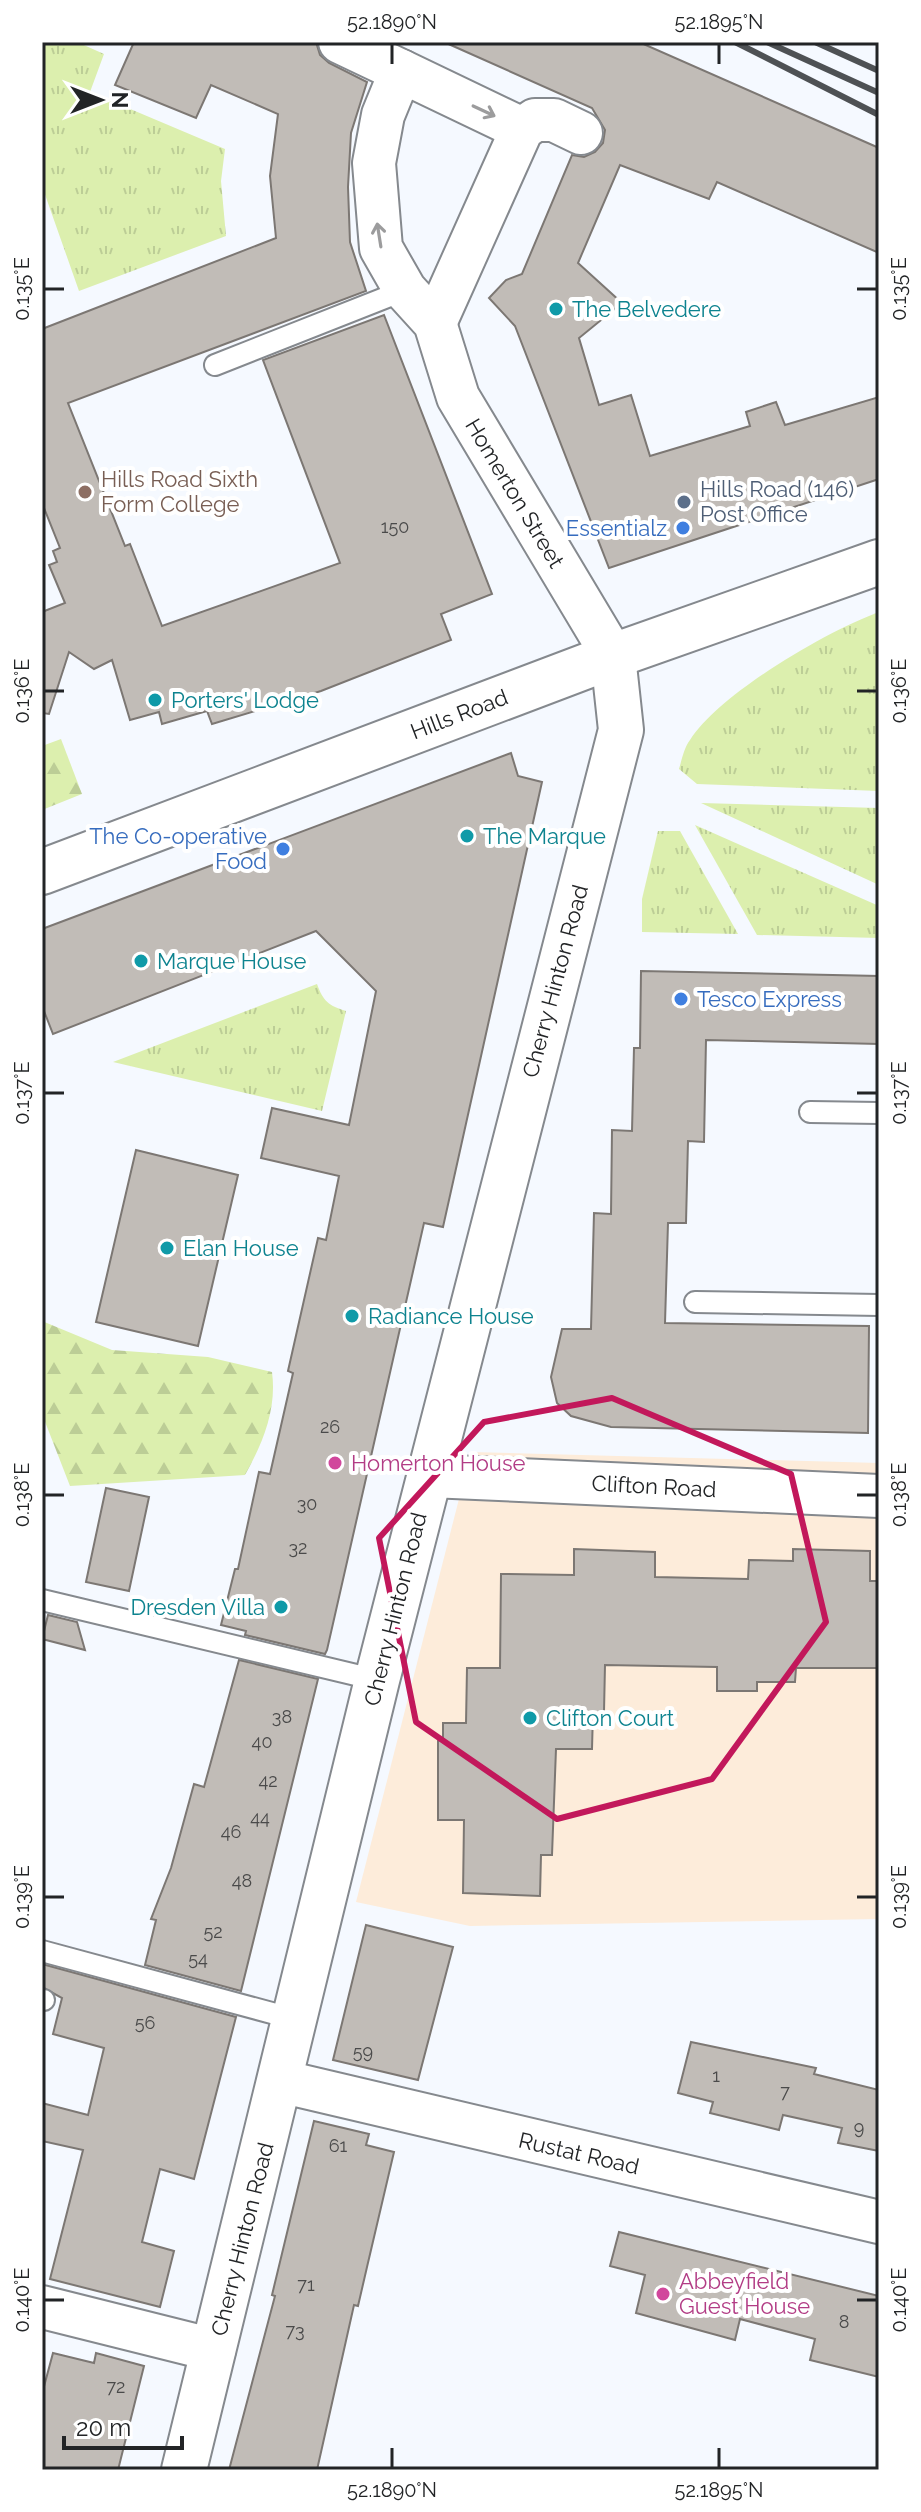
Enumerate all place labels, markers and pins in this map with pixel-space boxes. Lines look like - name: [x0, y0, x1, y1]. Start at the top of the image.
- place label: The Belvedere: [572, 296, 721, 322]
- marker: The Belvedere: [547, 300, 565, 318]
- place label: Hills Road Sixth Form College: [101, 466, 258, 517]
- place label: Hills Road (146) Post Office: [700, 476, 854, 527]
- marker: Hills Road Sixth Form College: [76, 483, 94, 501]
- marker: Hills Road (146) Post Office: [675, 493, 693, 511]
- place label: Essentialz: [566, 515, 667, 541]
- marker: Essentialz: [674, 519, 692, 537]
- place label: Porters' Lodge: [171, 687, 319, 713]
- marker: Porters' Lodge: [146, 691, 164, 709]
- place label: The Co-operative Food: [89, 823, 267, 874]
- place label: The Marque: [483, 823, 606, 849]
- marker: The Marque: [458, 827, 476, 845]
- marker: The Co-operative Food: [274, 840, 292, 858]
- place label: Marque House: [157, 948, 307, 974]
- marker: Marque House: [132, 952, 150, 970]
- place label: Tesco Express: [697, 986, 842, 1012]
- marker: Tesco Express: [672, 990, 690, 1008]
- place label: Elan House: [183, 1235, 299, 1261]
- marker: Elan House: [158, 1239, 176, 1257]
- place label: Radiance House: [368, 1303, 534, 1329]
- marker: Radiance House: [343, 1307, 361, 1325]
- place label: Homerton House: [351, 1450, 526, 1476]
- marker: Homerton House: [326, 1454, 344, 1472]
- place label: Dresden Villa: [130, 1594, 265, 1620]
- marker: Dresden Villa: [272, 1598, 290, 1616]
- place label: Clifton Court: [546, 1705, 675, 1731]
- marker: Clifton Court: [521, 1709, 539, 1727]
- place label: Abbeyfield Guest House: [679, 2268, 810, 2319]
- marker: Abbeyfield Guest House: [654, 2285, 672, 2303]

